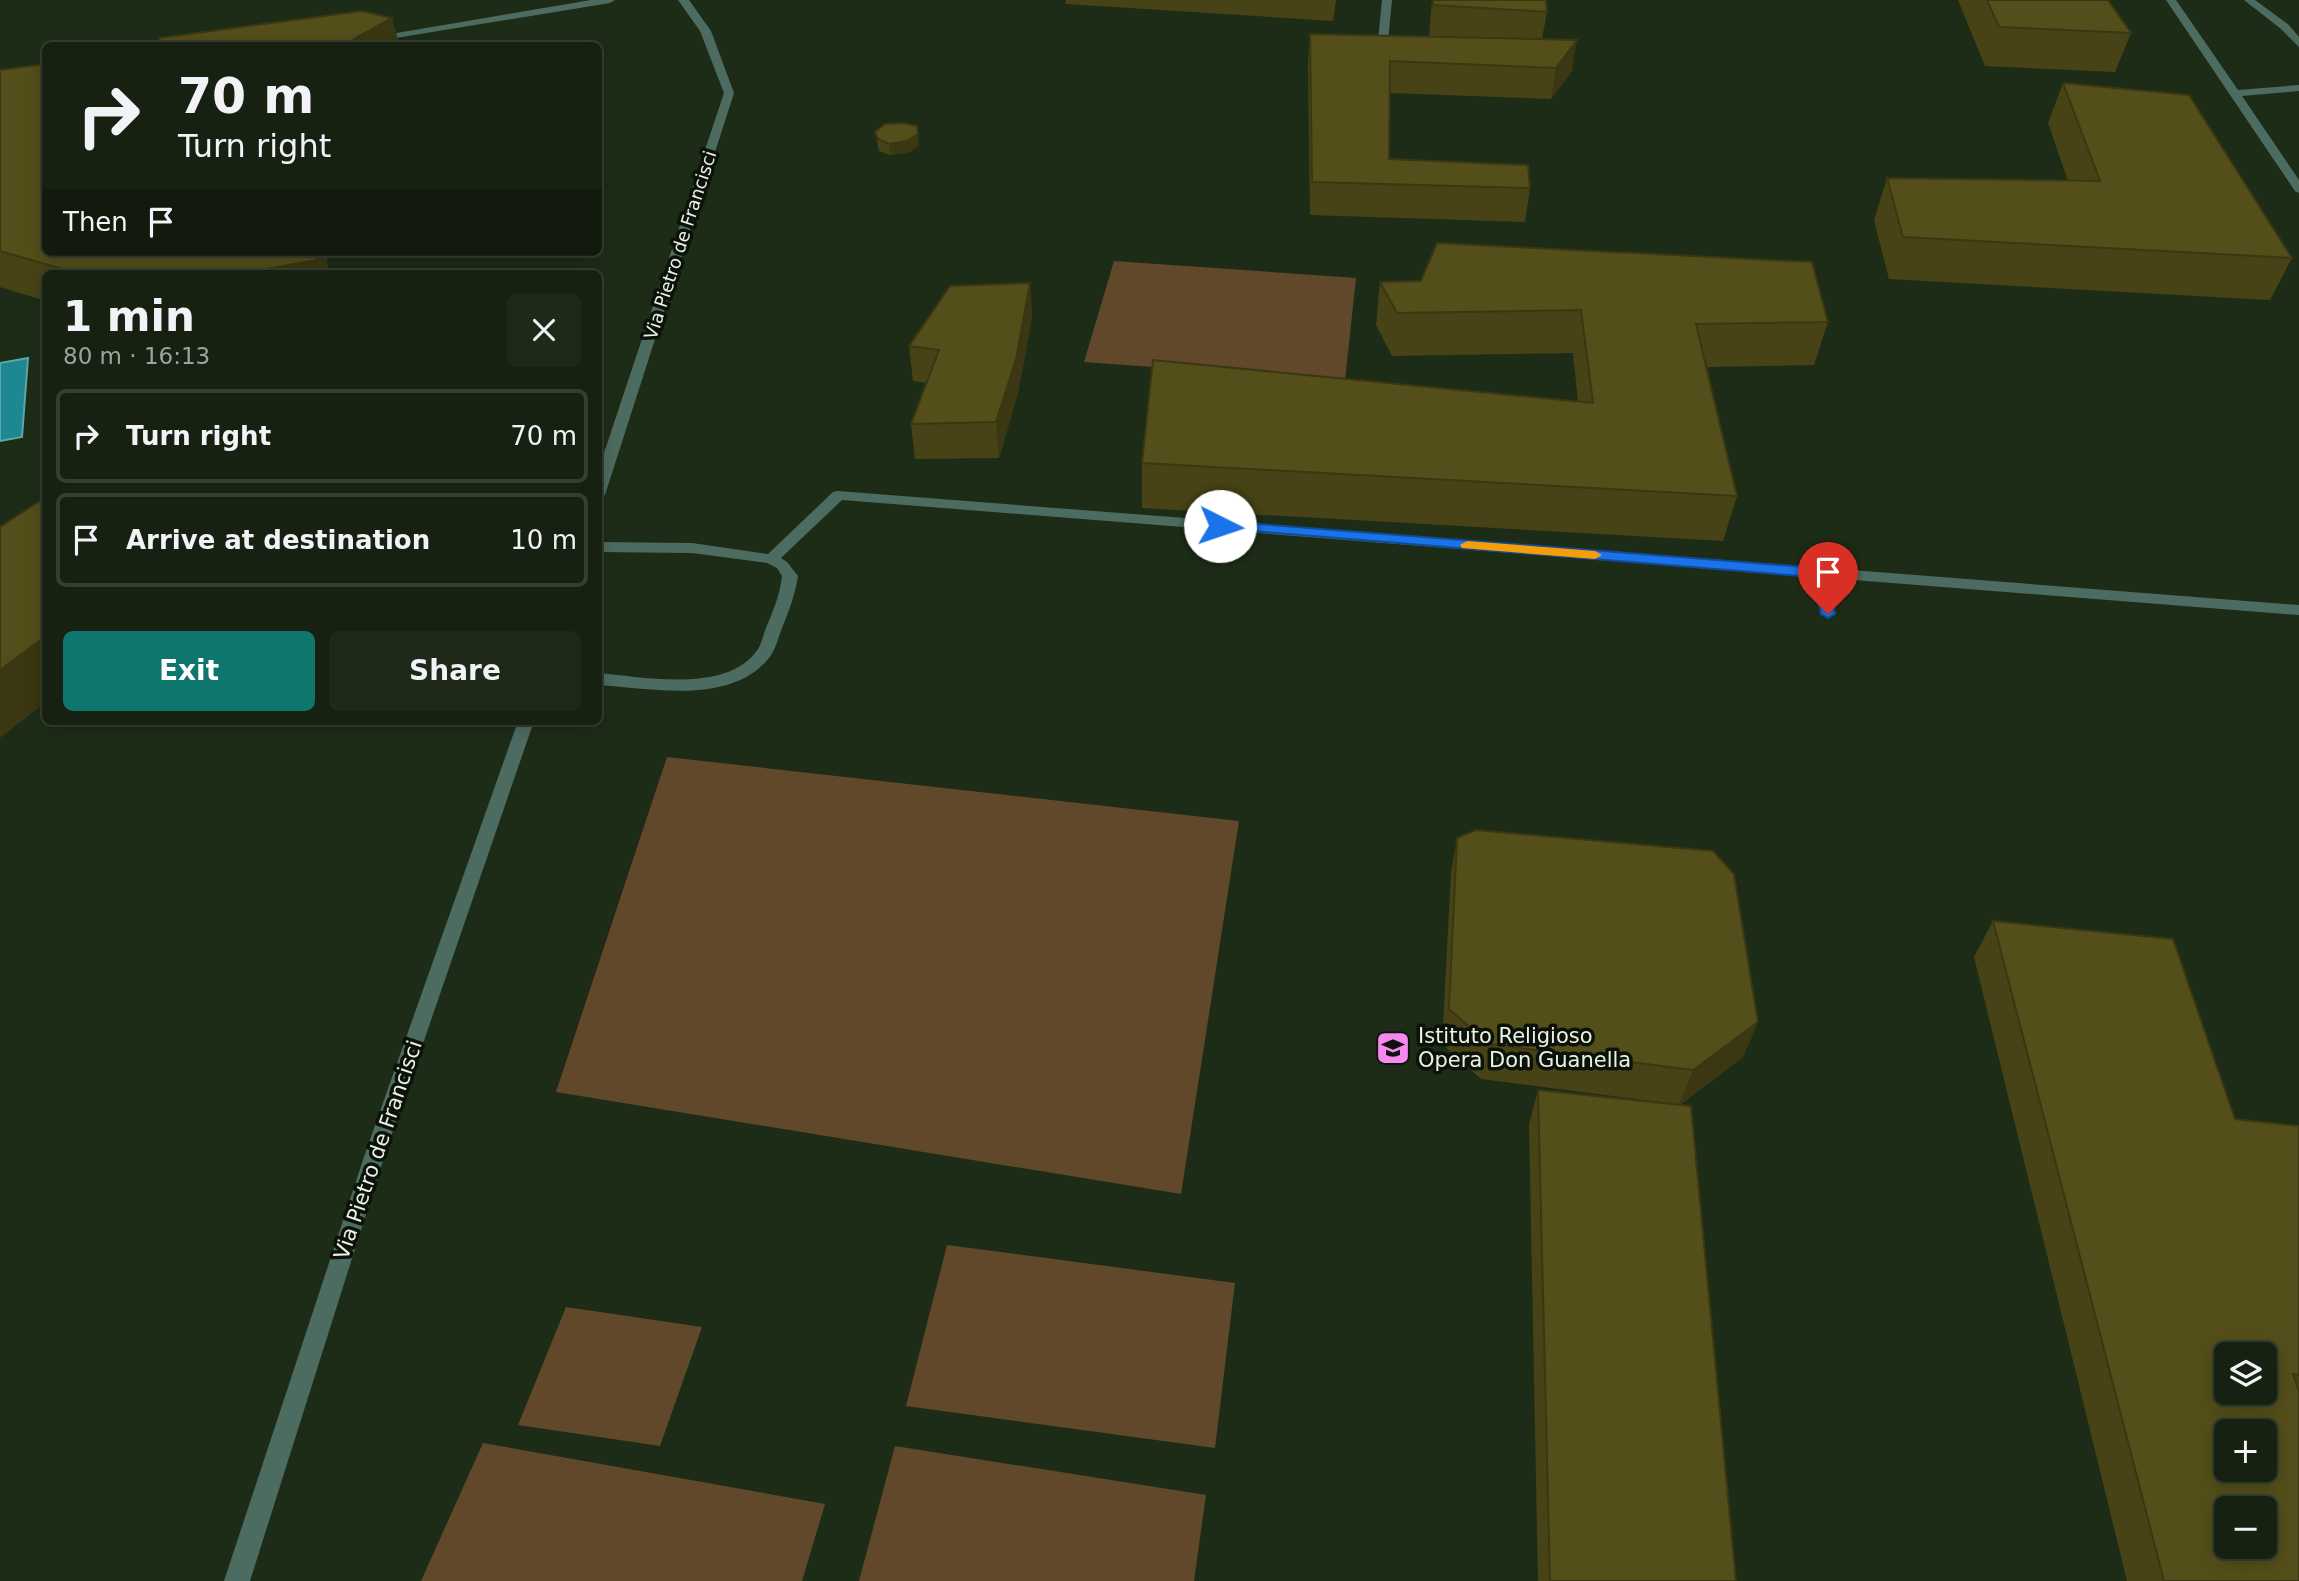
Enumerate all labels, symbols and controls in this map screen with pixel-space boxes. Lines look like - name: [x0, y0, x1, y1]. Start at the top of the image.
- text: 70 m: [178, 68, 314, 125]
- icon: right: [63, 70, 154, 161]
- text: Turn right: [178, 127, 331, 165]
- street label: Via Pietro de Francisci: [640, 148, 720, 342]
- icon: arrive: [142, 203, 180, 241]
- text: Then: [63, 207, 128, 237]
- text: 1 min: [63, 292, 195, 341]
- button: close: [507, 293, 581, 367]
- text: 80 m · 16:13: [63, 343, 210, 369]
- icon: right: [67, 417, 105, 455]
- text: Turn right: [126, 421, 271, 451]
- text: 70 m: [510, 421, 577, 451]
- position arrow: [1183, 489, 1257, 563]
- icon: arrive: [67, 521, 105, 559]
- text: Arrive at destination: [126, 525, 430, 555]
- text: 10 m: [510, 525, 577, 555]
- pin: [1798, 542, 1858, 614]
- icon: arrive: [1809, 553, 1847, 591]
- button: Exit: [63, 631, 315, 711]
- button: Share: [329, 631, 581, 711]
- place label: Istituto Religioso Opera Don Guanella: [1418, 1024, 1631, 1072]
- school or university icon: Istituto Religioso Opera Don Guanella: [1374, 1029, 1412, 1067]
- street label: Via Pietro de Francisci: [329, 1037, 427, 1263]
- map controls: [2214, 1342, 2277, 1559]
- button: layers: [2214, 1342, 2277, 1405]
- button: +: [2214, 1419, 2277, 1482]
- button: −: [2214, 1496, 2277, 1559]

